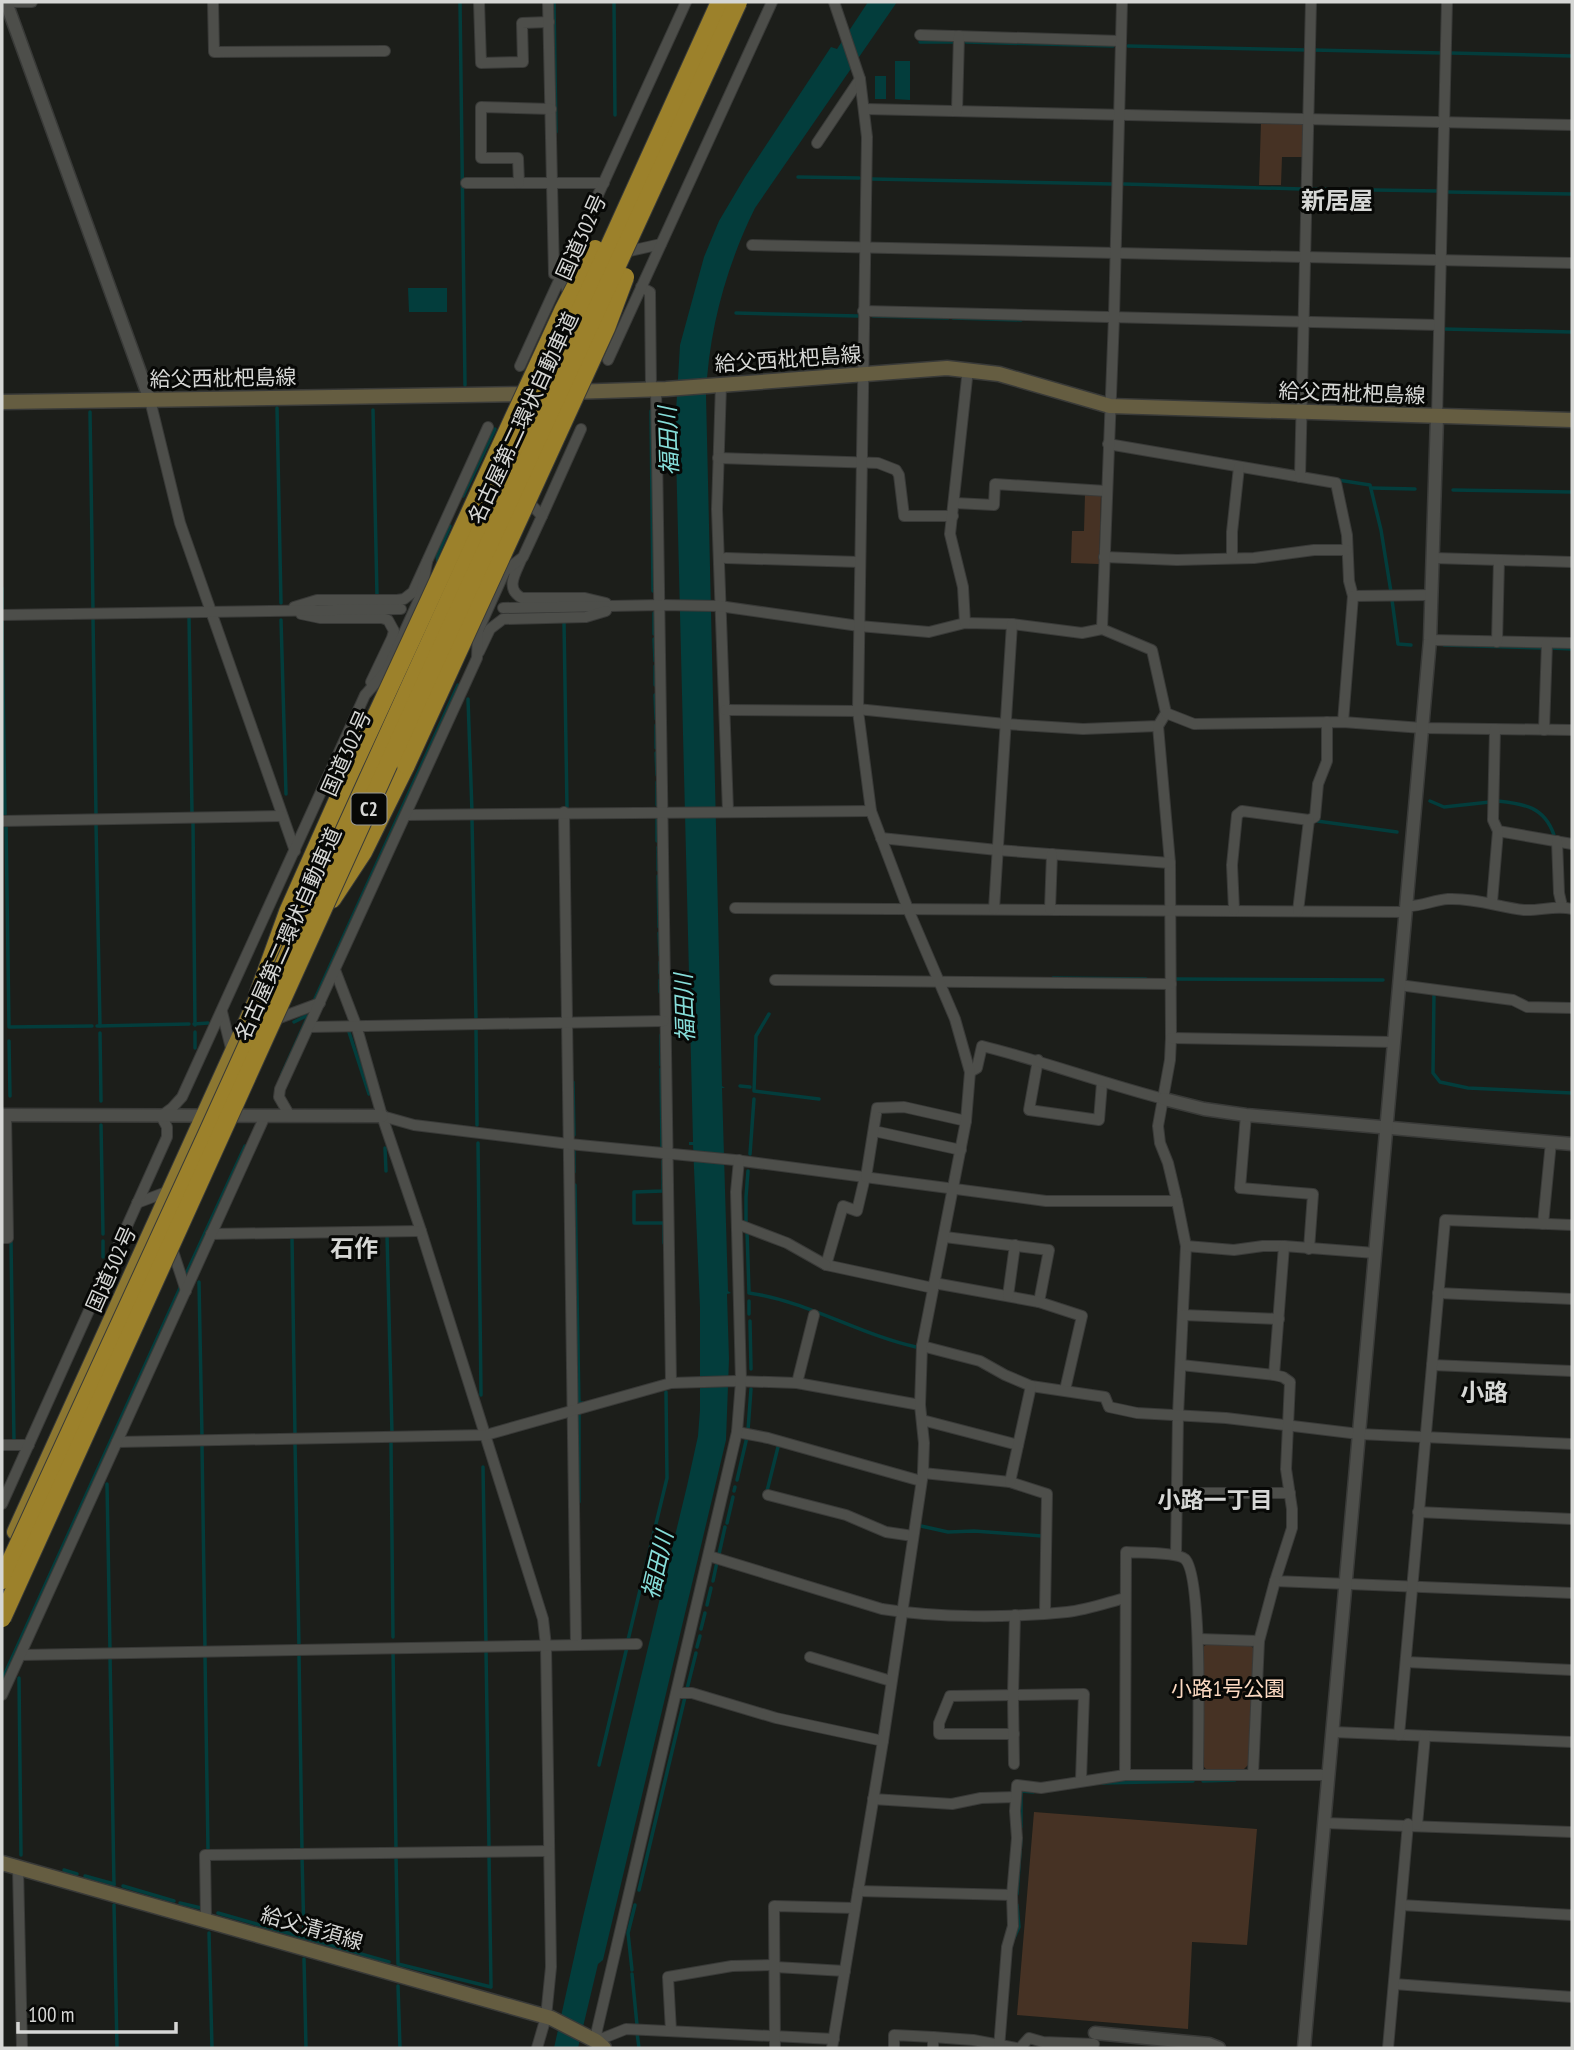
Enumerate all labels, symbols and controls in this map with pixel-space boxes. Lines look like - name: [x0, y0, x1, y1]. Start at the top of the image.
- district label: 新居屋: [1301, 185, 1373, 216]
- street label: 国道302号: [550, 190, 612, 284]
- street label: 名古屋第二環状自動車道: [462, 308, 584, 528]
- street label: 給父西枇杷島線: [714, 340, 862, 378]
- street label: 給父西枇杷島線: [149, 363, 297, 393]
- street label: 給父西枇杷島線: [1278, 377, 1426, 409]
- water label: 福田川: [652, 403, 684, 476]
- street label: 国道302号: [315, 706, 377, 800]
- road number: C2: [352, 794, 386, 824]
- street label: 名古屋第二環状自動車道: [229, 823, 347, 1045]
- water label: 福田川: [668, 970, 700, 1043]
- street label: 国道302号: [80, 1222, 142, 1316]
- district label: 石作: [330, 1233, 378, 1264]
- district label: 小路: [1460, 1377, 1508, 1408]
- district label: 小路一丁目: [1158, 1485, 1273, 1514]
- water label: 福田川: [635, 1525, 680, 1602]
- park label: 小路1号公園: [1171, 1675, 1285, 1702]
- street label: 給父清須線: [258, 1901, 366, 1955]
- scale bar: [18, 1990, 175, 2034]
- text: 100 m: [28, 2001, 74, 2028]

